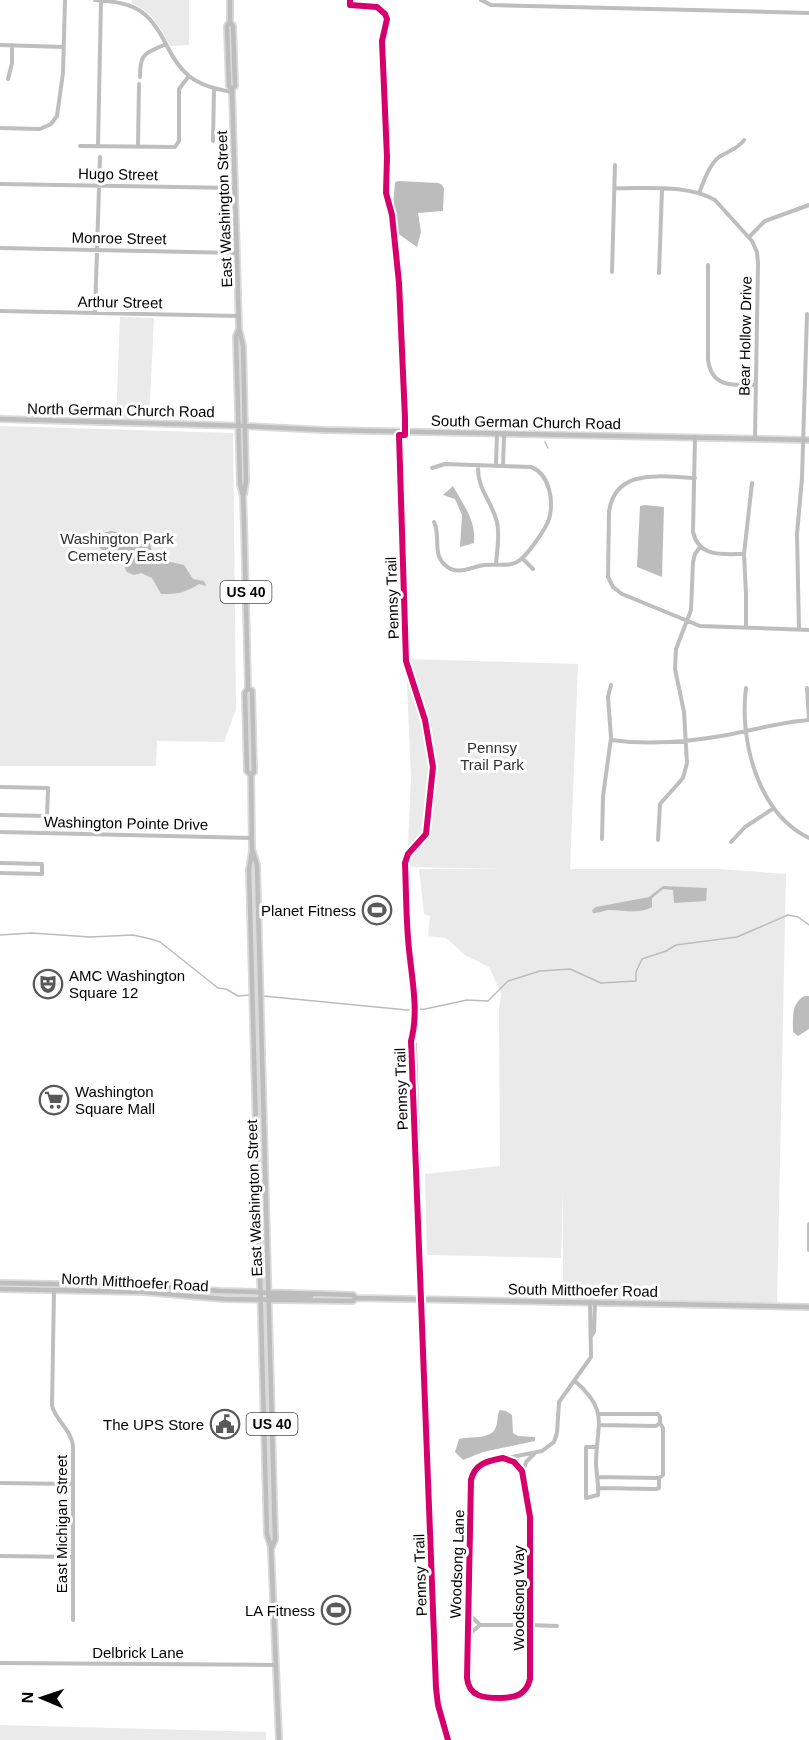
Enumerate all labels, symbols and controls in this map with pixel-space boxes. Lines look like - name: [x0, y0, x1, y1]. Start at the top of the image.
- street label: East Washington Street: [213, 129, 235, 288]
- street label: Hugo Street: [78, 165, 159, 183]
- street label: Monroe Street: [71, 229, 167, 247]
- street label: Bear Hollow Drive: [735, 276, 755, 396]
- street label: Arthur Street: [77, 293, 163, 311]
- street label: North German Church Road: [27, 400, 215, 420]
- street label: South German Church Road: [431, 412, 621, 432]
- park label: Washington Park Cemetery East: [60, 530, 174, 564]
- street label: Pennsy Trail: [382, 556, 402, 640]
- road number: US 40: [220, 581, 272, 603]
- park label: Pennsy Trail Park: [460, 739, 524, 773]
- street label: Washington Pointe Drive: [44, 813, 208, 833]
- sports icon: Planet Fitness: [361, 894, 393, 926]
- place label: Planet Fitness: [261, 902, 356, 919]
- place label: AMC Washington Square 12: [69, 967, 185, 1001]
- theatre icon: AMC Washington Square 12: [32, 968, 64, 1000]
- street label: Pennsy Trail: [391, 1047, 411, 1131]
- place label: Washington Square Mall: [75, 1083, 155, 1117]
- supermarket icon: Washington Square Mall: [38, 1084, 70, 1116]
- street label: East Washington Street: [243, 1118, 265, 1277]
- street label: North Mitthoefer Road: [61, 1270, 209, 1294]
- street label: South Mitthoefer Road: [508, 1280, 658, 1300]
- public building icon: The UPS Store: [209, 1408, 241, 1440]
- road number: US 40: [246, 1413, 298, 1435]
- place label: The UPS Store: [103, 1416, 204, 1433]
- street label: East Michigan Street: [53, 1454, 70, 1593]
- street label: Woodsong Lane: [447, 1509, 467, 1619]
- street label: Pennsy Trail: [410, 1533, 430, 1617]
- street label: Woodsong Way: [510, 1545, 527, 1651]
- sports icon: LA Fitness: [320, 1594, 352, 1626]
- place label: LA Fitness: [245, 1602, 315, 1619]
- street label: Delbrick Lane: [92, 1644, 184, 1661]
- north arrow: [12, 1668, 72, 1728]
- text: N: [19, 1691, 36, 1704]

